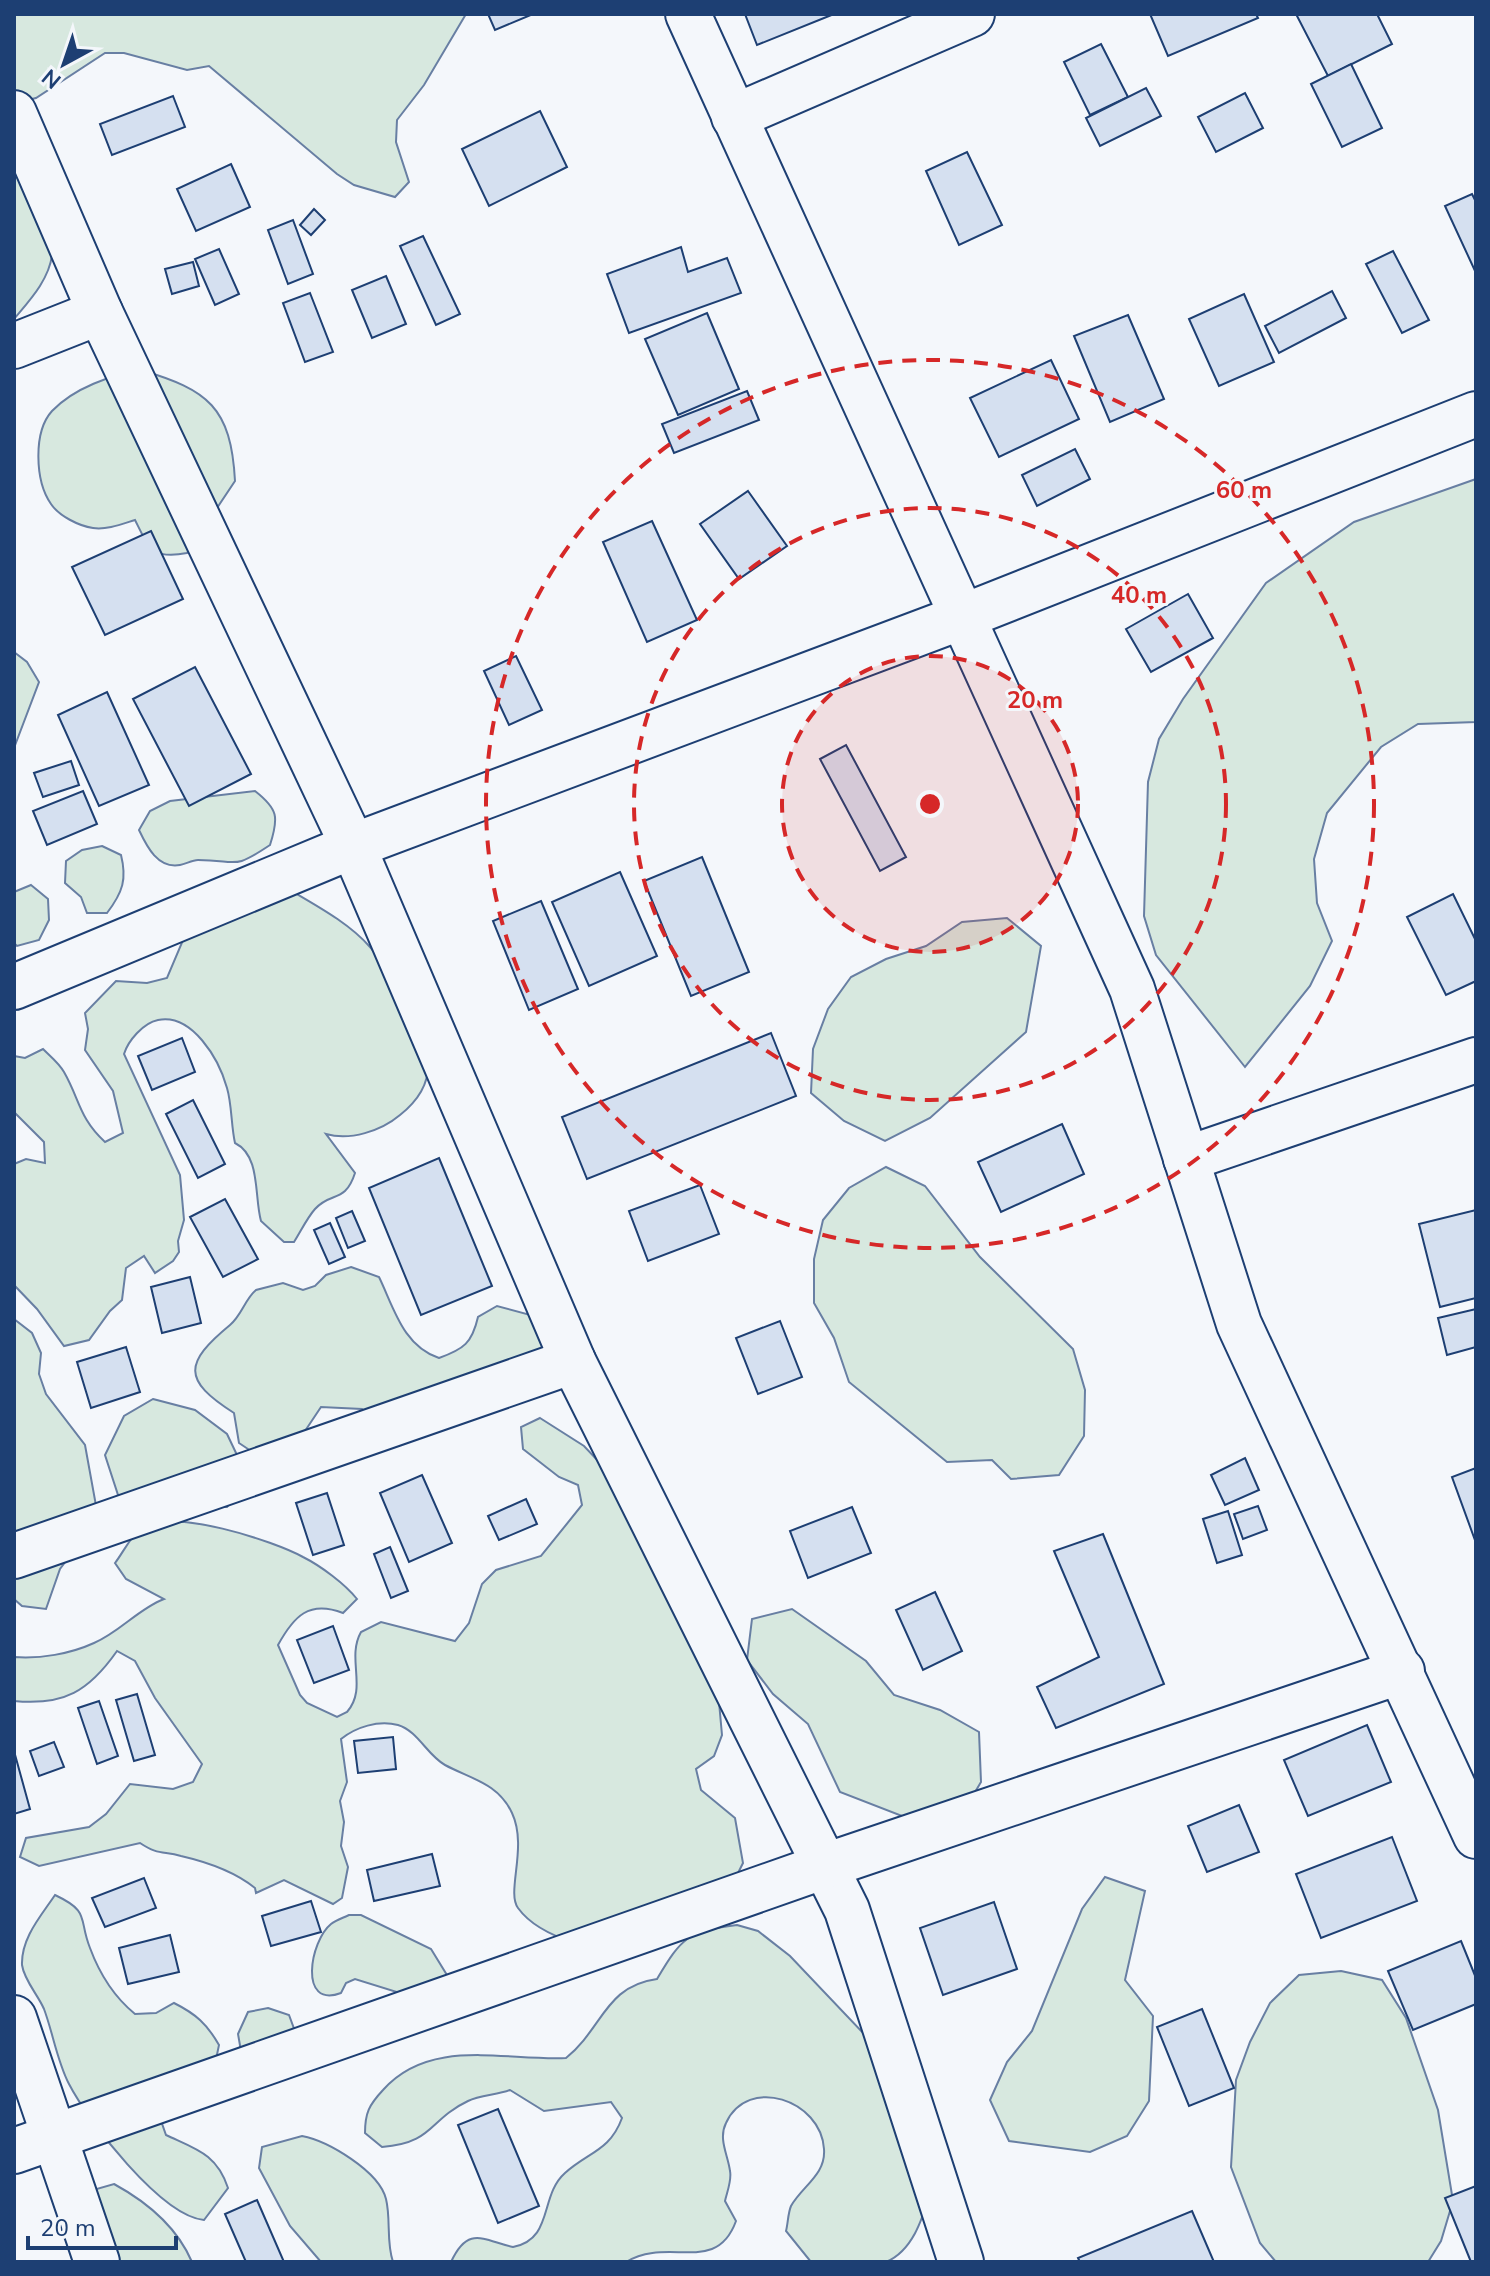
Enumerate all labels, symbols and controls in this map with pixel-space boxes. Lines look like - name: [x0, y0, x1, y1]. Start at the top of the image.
- north arrow: [24, 24, 104, 104]
- text: N: [36, 62, 68, 95]
- text: 60 m: [1216, 474, 1272, 506]
- text: 40 m: [1111, 579, 1167, 611]
- text: 20 m: [1007, 684, 1063, 716]
- centre of rings: [916, 790, 944, 818]
- scale bar: [28, 2200, 176, 2250]
- text: 20 m: [40, 2212, 96, 2244]

